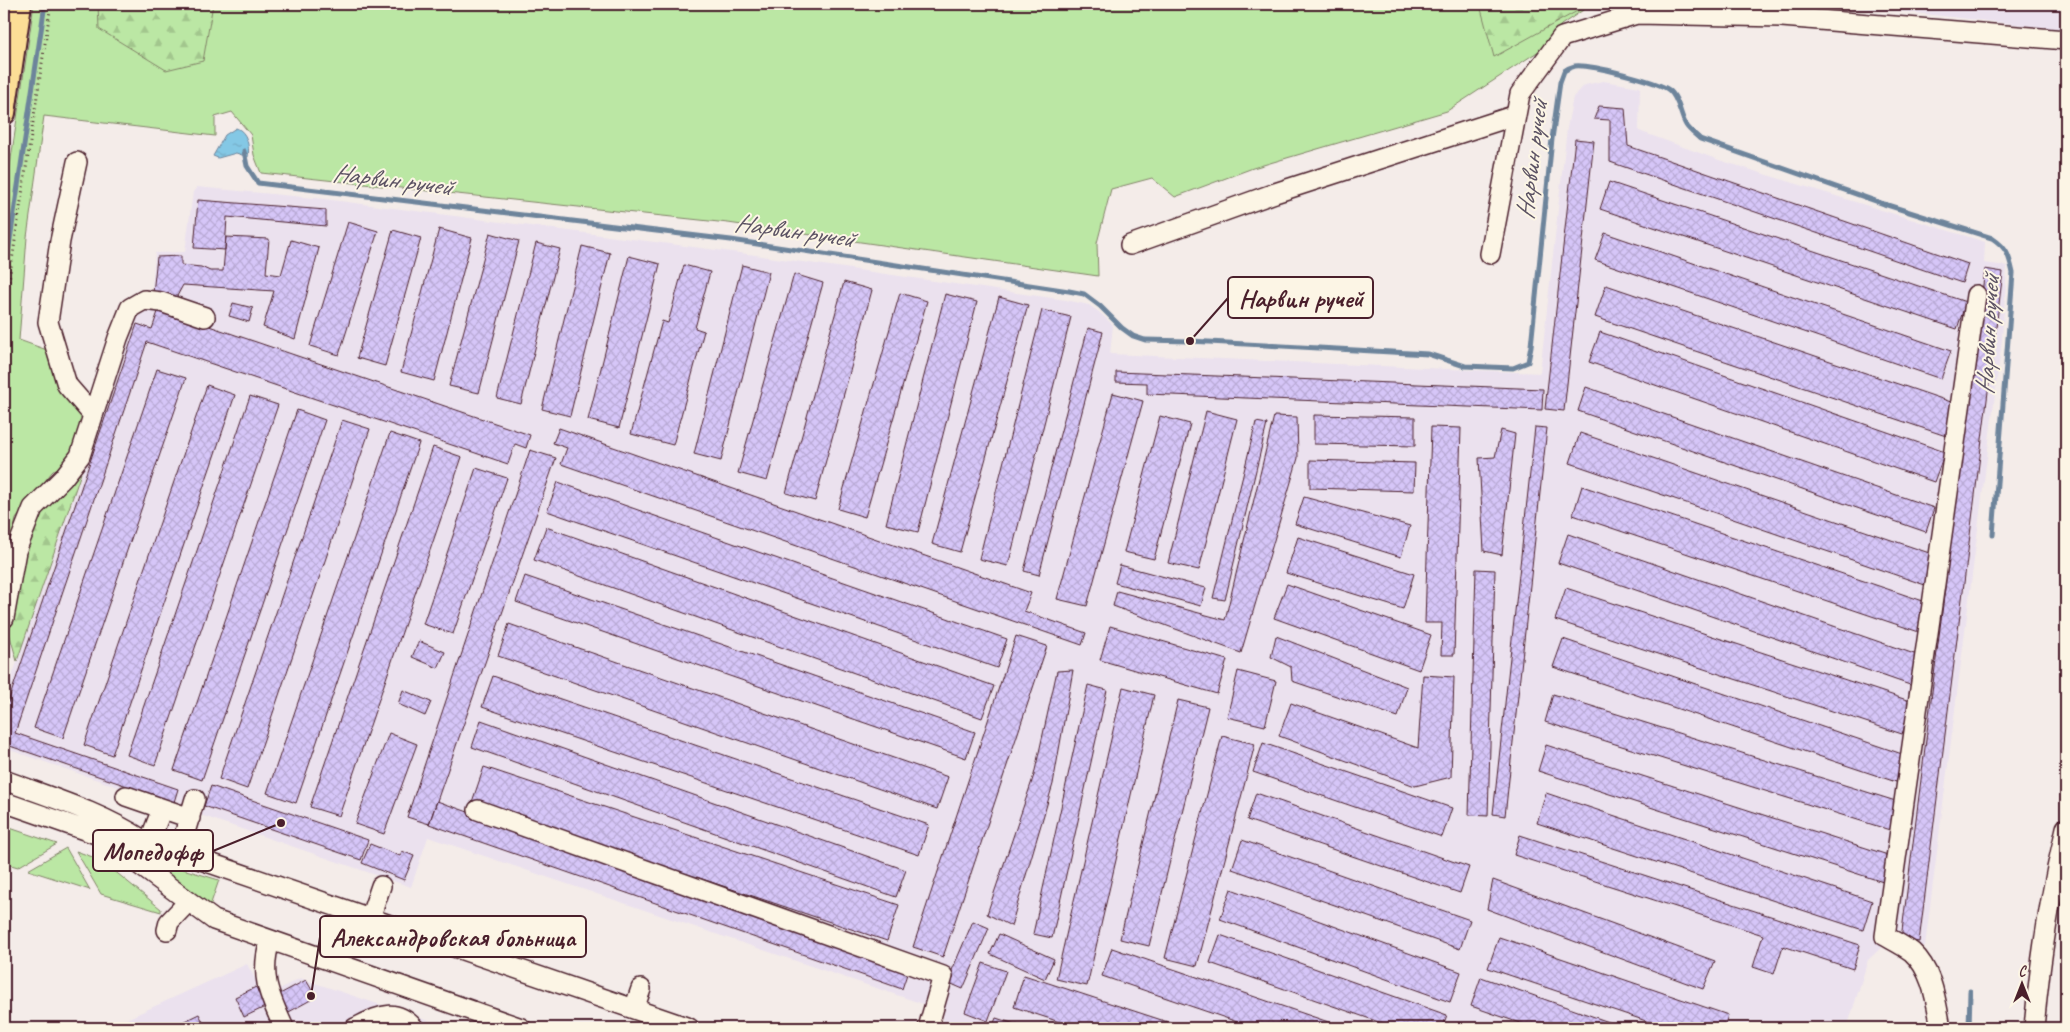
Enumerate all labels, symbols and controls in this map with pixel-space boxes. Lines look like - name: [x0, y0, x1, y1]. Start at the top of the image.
- water label: Нарвин ручей: [1508, 94, 1556, 221]
- water label: Нарвин ручей: [331, 156, 458, 204]
- water label: Нарвин ручей: [732, 206, 860, 256]
- water label: Нарвин ручей: [1968, 269, 2007, 396]
- callout: Нарвин ручей: [1228, 277, 1373, 318]
- text: Нарвин ручей: [1239, 282, 1365, 315]
- callout: Мопедофф: [93, 830, 213, 871]
- text: Мопедофф: [103, 835, 205, 868]
- callout: Александровская больница: [320, 916, 586, 957]
- text: Александровская больница: [331, 921, 577, 954]
- north arrow: [1998, 960, 2048, 1010]
- text: С: [2019, 963, 2028, 980]

